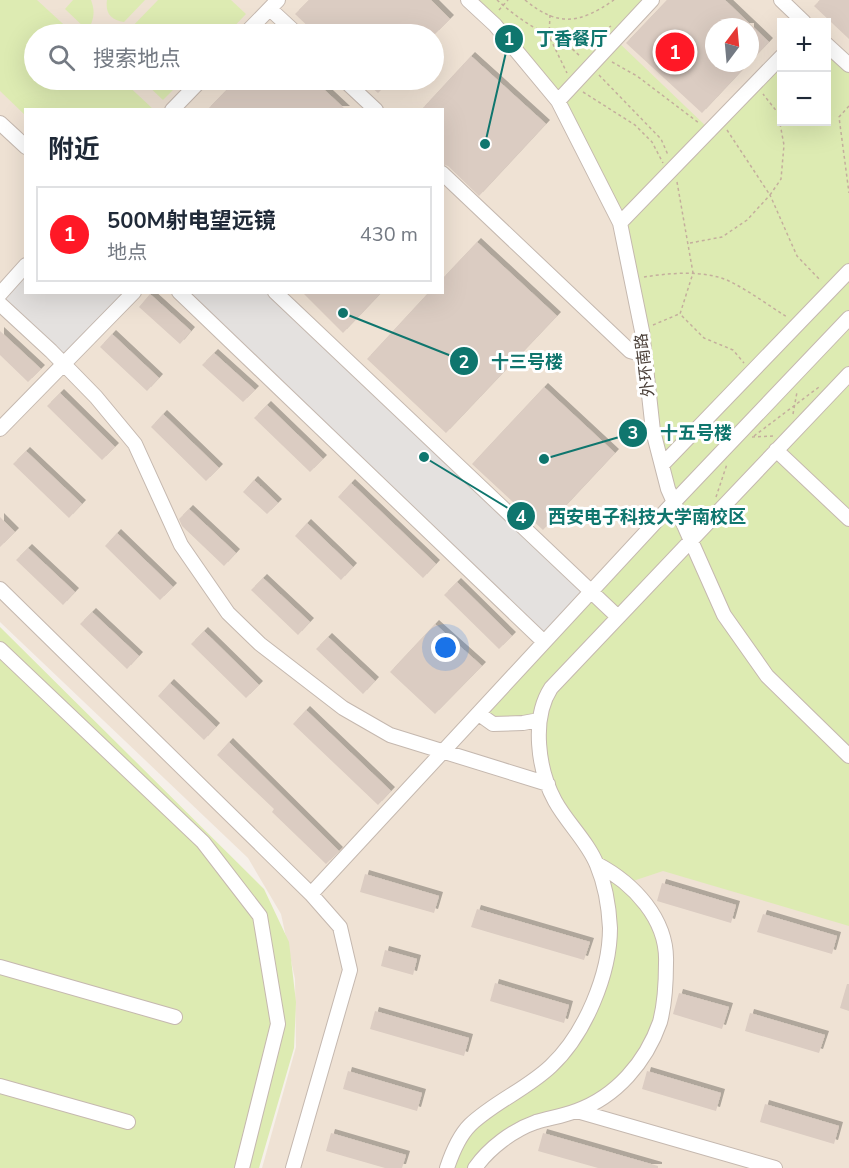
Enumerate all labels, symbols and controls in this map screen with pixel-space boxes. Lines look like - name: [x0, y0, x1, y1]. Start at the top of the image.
- north arrow: [705, 18, 759, 72]
- map controls: [777, 18, 831, 126]
- button: +: [777, 18, 831, 72]
- callout: 丁香餐厅: [494, 21, 620, 57]
- search box: [24, 24, 444, 90]
- text: 1: [504, 27, 514, 51]
- text: 丁香餐厅: [536, 27, 608, 51]
- pin: 1: [656, 29, 694, 74]
- icon: search: [45, 41, 78, 74]
- text: 搜索地点: [93, 44, 181, 74]
- button: −: [777, 72, 831, 126]
- text: 附近: [48, 132, 100, 167]
- text: 500M射电望远镜: [107, 206, 276, 236]
- text: 1: [64, 221, 76, 248]
- text: 430 m: [360, 221, 418, 248]
- text: 地点: [107, 239, 147, 266]
- street label: 外环南路: [630, 332, 660, 398]
- callout: 十三号楼: [449, 343, 575, 379]
- text: 2: [459, 350, 469, 374]
- text: 十三号楼: [491, 350, 563, 374]
- callout: 十五号楼: [618, 415, 744, 451]
- text: 3: [628, 421, 638, 445]
- text: 十五号楼: [660, 421, 732, 445]
- callout: 西安电子科技大学南校区: [506, 498, 758, 534]
- text: 4: [516, 505, 527, 529]
- text: 西安电子科技大学南校区: [548, 505, 746, 529]
- your location: [431, 633, 460, 662]

